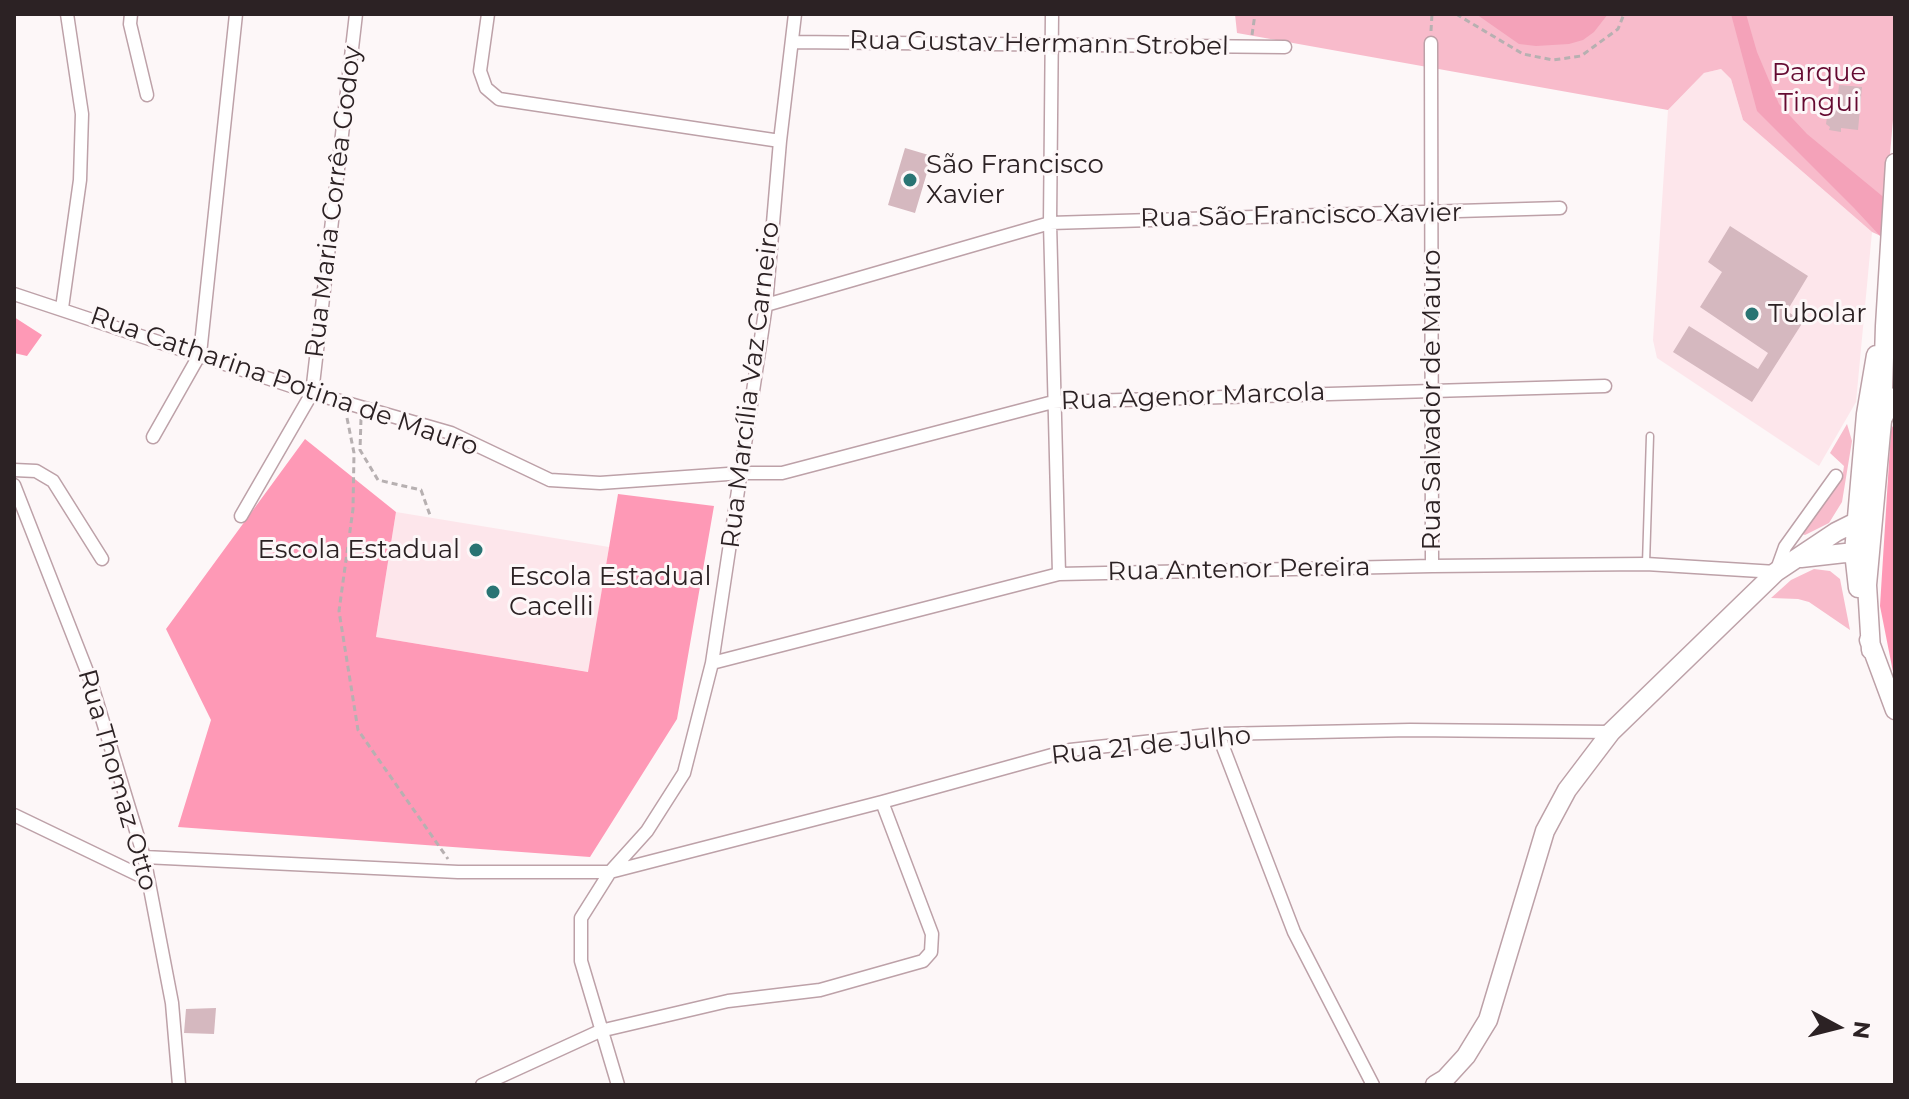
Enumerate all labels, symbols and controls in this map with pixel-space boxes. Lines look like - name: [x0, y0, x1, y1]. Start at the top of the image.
- street label: Rua Gustav Hermann Strobel: [849, 25, 1229, 63]
- street label: Rua Maria Corrêa Godoy: [299, 44, 369, 360]
- park label: Parque Tingui: [1772, 57, 1866, 118]
- place label: São Francisco Xavier: [926, 149, 1104, 210]
- marker: São Francisco Xavier: [901, 171, 919, 189]
- street label: Rua São Francisco Xavier: [1140, 198, 1462, 234]
- street label: Rua Marcília Vaz Carneiro: [715, 220, 787, 550]
- street label: Rua Salvador de Mauro: [1416, 249, 1448, 551]
- place label: Tubolar: [1768, 298, 1867, 330]
- street label: Rua Catharina Potina de Mauro: [86, 301, 482, 463]
- marker: Tubolar: [1743, 305, 1761, 323]
- street label: Rua Agenor Marcola: [1060, 377, 1326, 417]
- place label: Escola Estadual: [258, 534, 460, 566]
- marker: Escola Estadual: [467, 541, 485, 559]
- street label: Rua Antenor Pereira: [1107, 552, 1371, 588]
- place label: Escola Estadual Cacelli: [509, 561, 711, 622]
- marker: Escola Estadual Cacelli: [484, 583, 502, 601]
- street label: Rua Thomaz Otto: [70, 666, 164, 894]
- street label: Rua 21 de Julho: [1049, 720, 1253, 772]
- north arrow: [1797, 987, 1877, 1067]
- text: N: [1847, 1020, 1876, 1040]

